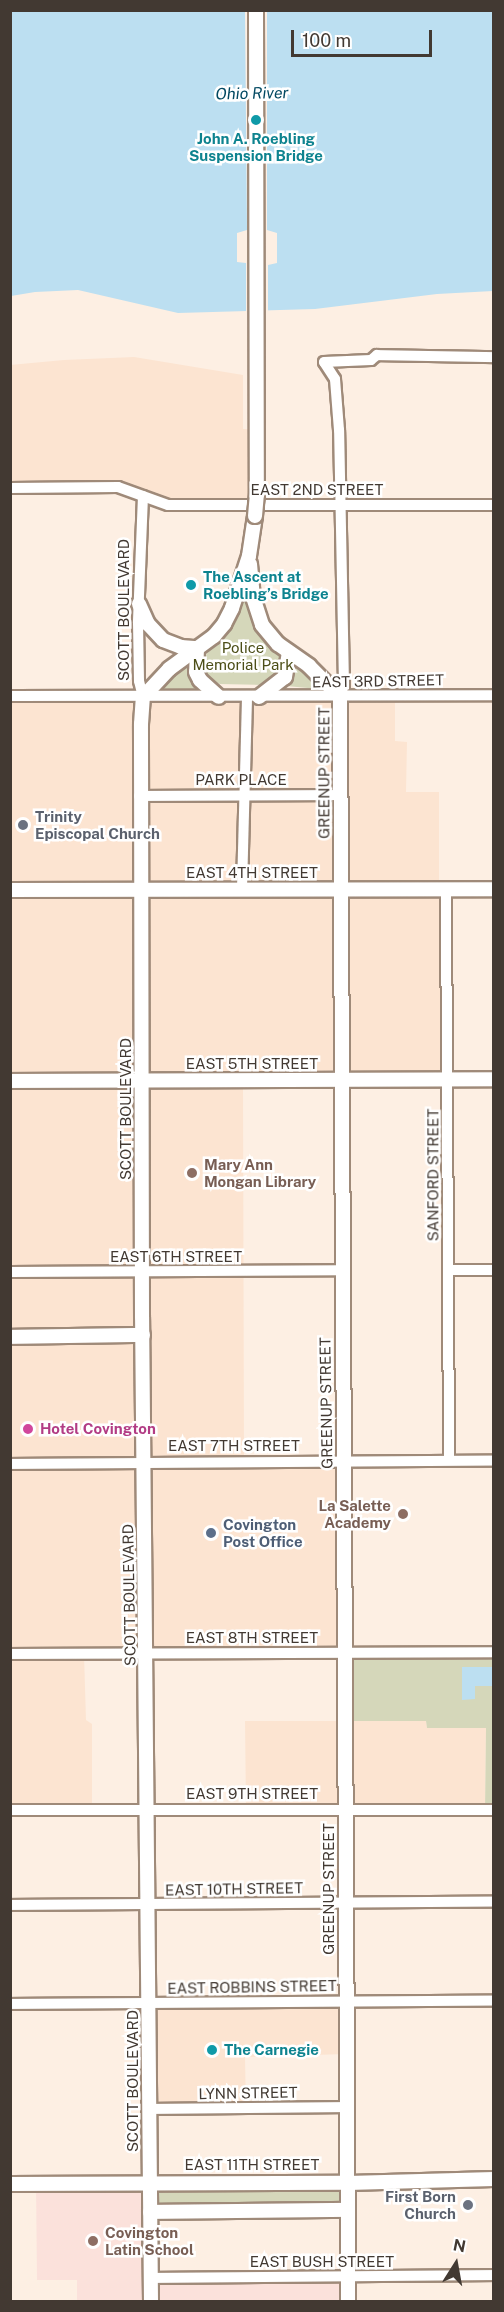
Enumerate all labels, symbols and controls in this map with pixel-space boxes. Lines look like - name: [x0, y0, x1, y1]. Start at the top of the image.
- scale bar: [294, 18, 435, 56]
- text: 100 m: [302, 30, 351, 51]
- water label: Ohio River: [215, 84, 289, 104]
- marker: John A. Roebling Suspension Bridge: [249, 113, 263, 127]
- place label: John A. Roebling Suspension Bridge: [189, 129, 323, 164]
- street label: EAST 2ND STREET: [250, 481, 384, 499]
- street label: SCOTT BOULEVARD: [115, 539, 133, 681]
- place label: The Ascent at Roebling’s Bridge: [203, 567, 329, 602]
- marker: The Ascent at Roebling’s Bridge: [184, 578, 198, 592]
- park label: Police Memorial Park: [192, 638, 294, 673]
- street label: EAST 3RD STREET: [312, 671, 444, 691]
- street label: GREENUP STREET: [315, 707, 333, 839]
- street label: PARK PLACE: [195, 771, 287, 789]
- place label: Trinity Episcopal Church: [35, 807, 160, 842]
- marker: Trinity Episcopal Church: [16, 818, 30, 832]
- street label: EAST 4TH STREET: [186, 864, 318, 882]
- street label: SCOTT BOULEVARD: [117, 1038, 135, 1180]
- street label: EAST 5TH STREET: [186, 1055, 318, 1073]
- street label: SANFORD STREET: [424, 1109, 442, 1241]
- place label: Mary Ann Mongan Library: [204, 1155, 316, 1190]
- marker: Mary Ann Mongan Library: [185, 1166, 199, 1180]
- street label: EAST 6TH STREET: [110, 1248, 242, 1266]
- street label: GREENUP STREET: [316, 1337, 336, 1469]
- place label: Hotel Covington: [40, 1420, 156, 1438]
- marker: Hotel Covington: [21, 1422, 35, 1436]
- street label: EAST 7TH STREET: [168, 1437, 300, 1455]
- place label: La Salette Academy: [319, 1496, 391, 1531]
- marker: La Salette Academy: [396, 1507, 410, 1521]
- place label: Covington Post Office: [223, 1515, 303, 1550]
- street label: SCOTT BOULEVARD: [119, 1524, 139, 1666]
- marker: Covington Post Office: [204, 1526, 218, 1540]
- street label: EAST 8TH STREET: [186, 1629, 318, 1647]
- street label: EAST 9TH STREET: [186, 1785, 318, 1803]
- street label: GREENUP STREET: [320, 1823, 338, 1955]
- street label: EAST 10TH STREET: [165, 1879, 303, 1899]
- street label: EAST ROBBINS STREET: [167, 1977, 337, 1997]
- street label: SCOTT BOULEVARD: [124, 2010, 142, 2152]
- place label: The Carnegie: [224, 2041, 319, 2059]
- marker: The Carnegie: [205, 2043, 219, 2057]
- street label: LYNN STREET: [198, 2083, 298, 2103]
- street label: EAST 11TH STREET: [185, 2156, 319, 2174]
- place label: First Born Church: [385, 2187, 456, 2222]
- marker: First Born Church: [461, 2198, 475, 2212]
- place label: Covington Latin School: [105, 2223, 194, 2258]
- marker: Covington Latin School: [86, 2234, 100, 2248]
- north arrow: [426, 2234, 486, 2294]
- text: N: [452, 2235, 467, 2256]
- street label: EAST BUSH STREET: [250, 2253, 394, 2271]

